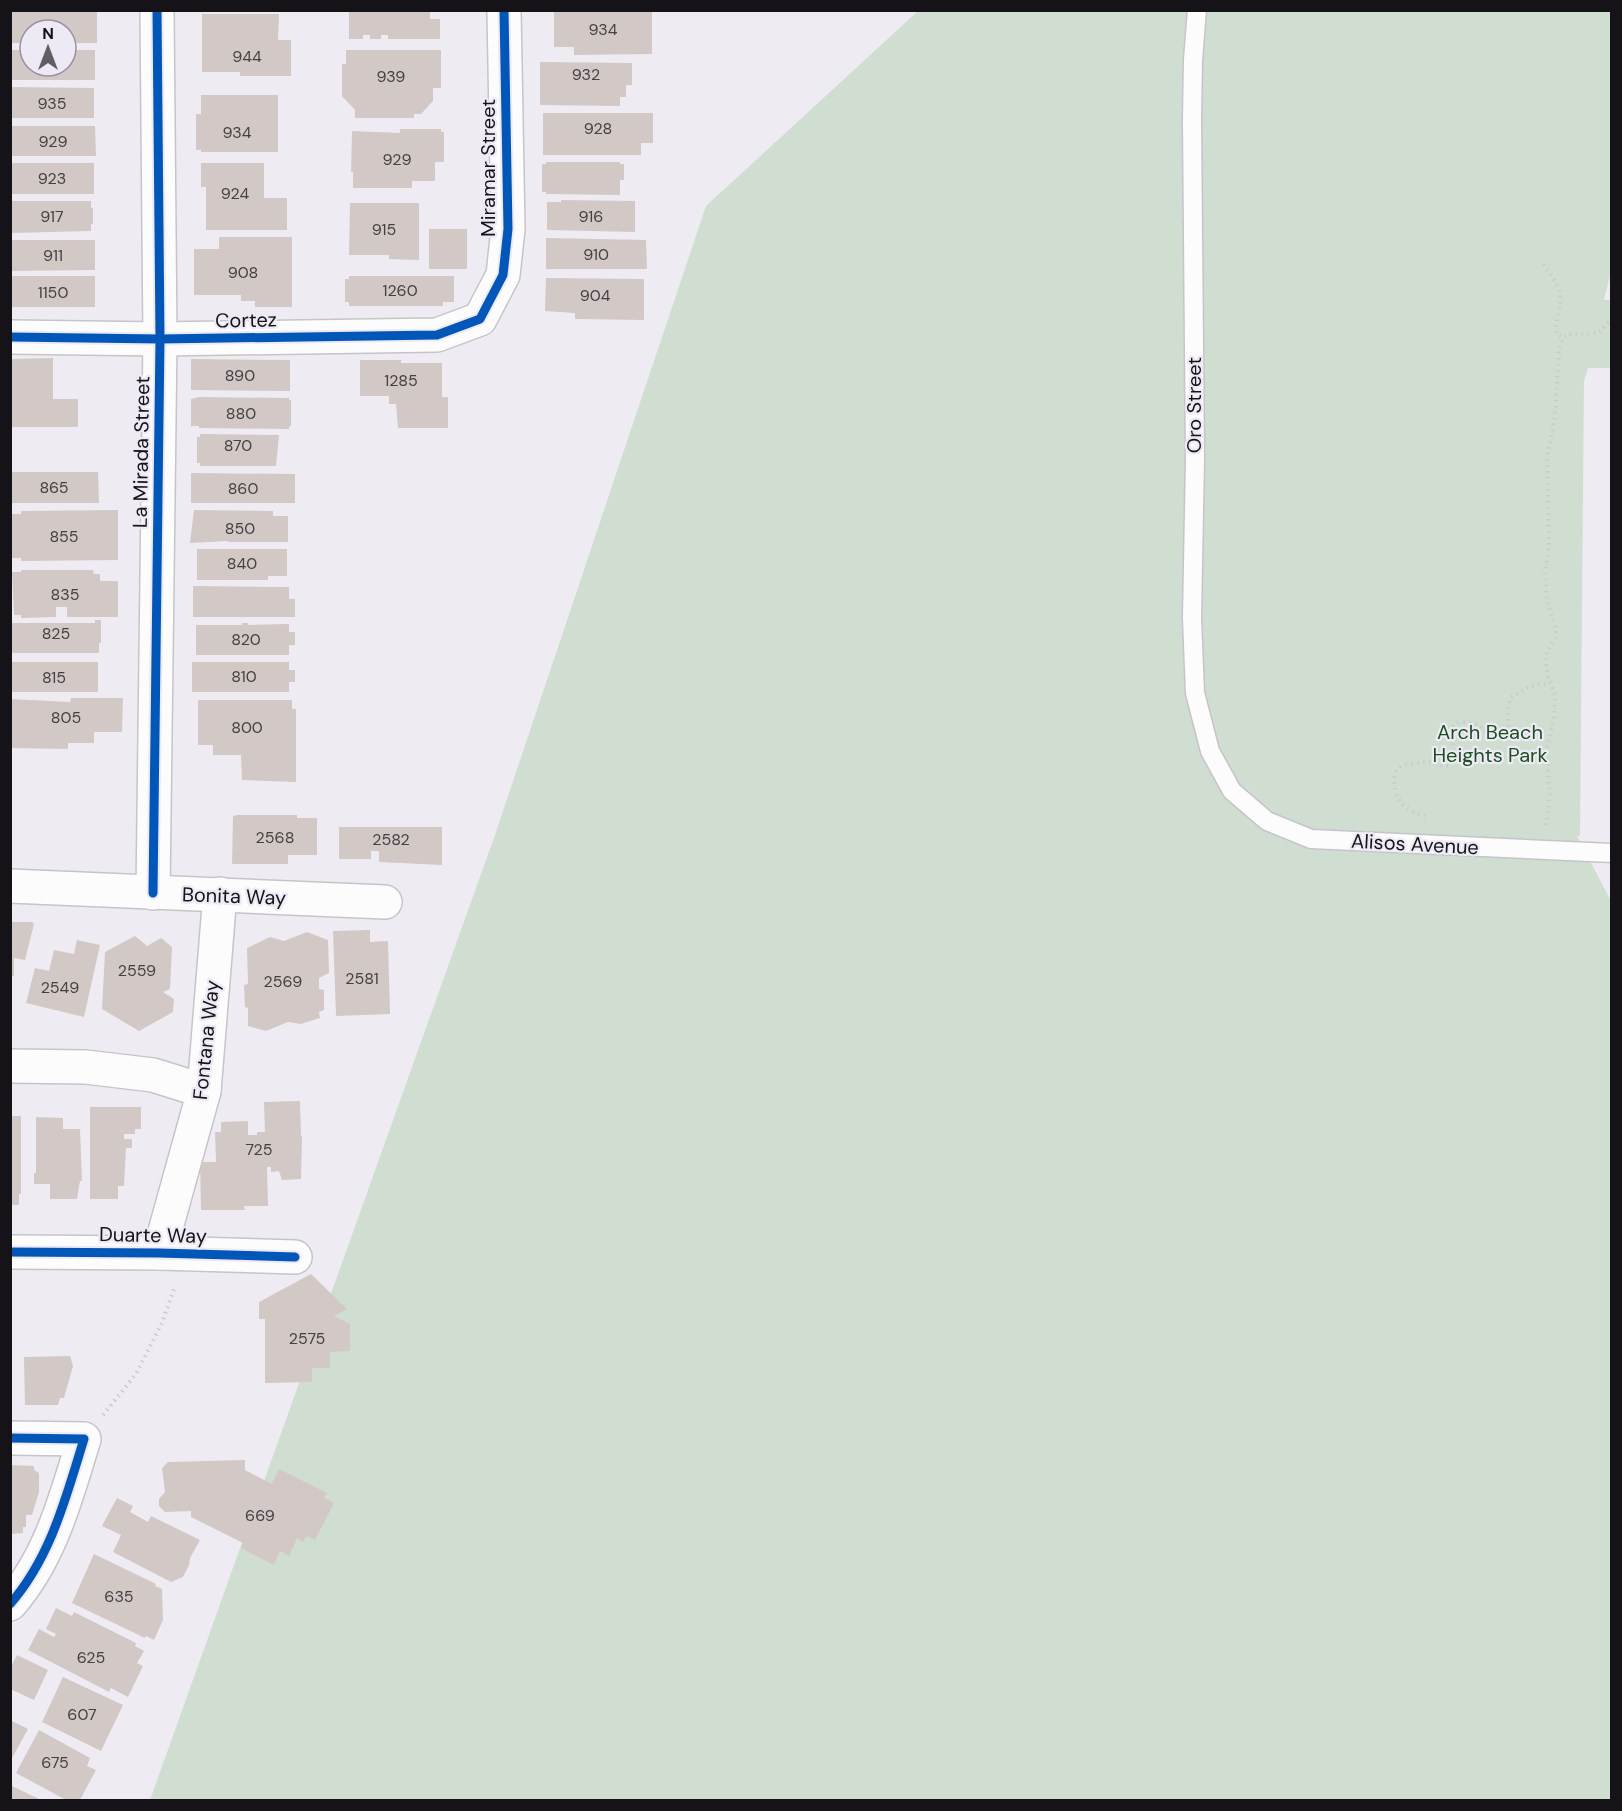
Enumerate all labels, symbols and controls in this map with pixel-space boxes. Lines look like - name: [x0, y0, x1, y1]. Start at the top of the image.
- north arrow: [18, 18, 78, 78]
- house number: 934: [589, 19, 618, 40]
- text: N: [42, 23, 54, 44]
- house number: 944: [232, 46, 262, 67]
- house number: 932: [572, 64, 600, 85]
- house number: 939: [377, 66, 405, 87]
- house number: 935: [38, 93, 67, 114]
- street label: Miramar Street: [475, 99, 501, 237]
- house number: 928: [584, 118, 612, 139]
- house number: 934: [223, 122, 252, 143]
- house number: 929: [39, 131, 67, 152]
- house number: 929: [383, 149, 411, 170]
- house number: 923: [38, 168, 66, 189]
- house number: 924: [221, 183, 250, 204]
- house number: 917: [40, 206, 64, 227]
- house number: 916: [579, 206, 603, 227]
- house number: 915: [372, 219, 396, 240]
- house number: 910: [583, 244, 609, 265]
- house number: 911: [43, 245, 63, 266]
- house number: 908: [228, 262, 258, 283]
- house number: 1260: [382, 280, 418, 301]
- house number: 1150: [38, 282, 68, 303]
- house number: 904: [580, 285, 611, 306]
- street label: Cortez: [215, 306, 277, 334]
- street label: Oro Street: [1181, 357, 1207, 453]
- house number: 890: [225, 365, 255, 386]
- house number: 1285: [384, 370, 418, 391]
- street label: La Mirada Street: [127, 376, 155, 528]
- house number: 880: [226, 403, 256, 424]
- house number: 870: [224, 435, 252, 456]
- house number: 865: [39, 477, 69, 498]
- house number: 860: [228, 478, 258, 499]
- house number: 850: [225, 518, 255, 539]
- house number: 855: [49, 526, 79, 547]
- house number: 840: [227, 553, 257, 574]
- house number: 835: [51, 584, 79, 605]
- house number: 825: [42, 623, 70, 644]
- house number: 820: [231, 629, 261, 650]
- house number: 810: [231, 666, 257, 687]
- house number: 815: [42, 667, 66, 688]
- house number: 805: [51, 707, 81, 728]
- house number: 800: [231, 717, 263, 738]
- park label: Arch Beach Heights Park: [1432, 719, 1548, 768]
- house number: 2568: [256, 827, 294, 848]
- street label: Alisos Avenue: [1351, 828, 1479, 860]
- house number: 2582: [372, 829, 410, 850]
- street label: Bonita Way: [181, 881, 287, 911]
- house number: 2559: [118, 960, 156, 981]
- house number: 2581: [345, 968, 379, 989]
- house number: 2569: [264, 971, 302, 992]
- house number: 2549: [41, 977, 79, 998]
- street label: Fontana Way: [187, 979, 225, 1101]
- house number: 725: [245, 1139, 273, 1160]
- street label: Duarte Way: [99, 1221, 207, 1249]
- house number: 2575: [289, 1328, 325, 1349]
- house number: 669: [245, 1505, 275, 1526]
- house number: 635: [104, 1586, 134, 1607]
- house number: 625: [77, 1647, 105, 1668]
- house number: 607: [67, 1704, 97, 1725]
- house number: 675: [41, 1752, 69, 1773]

